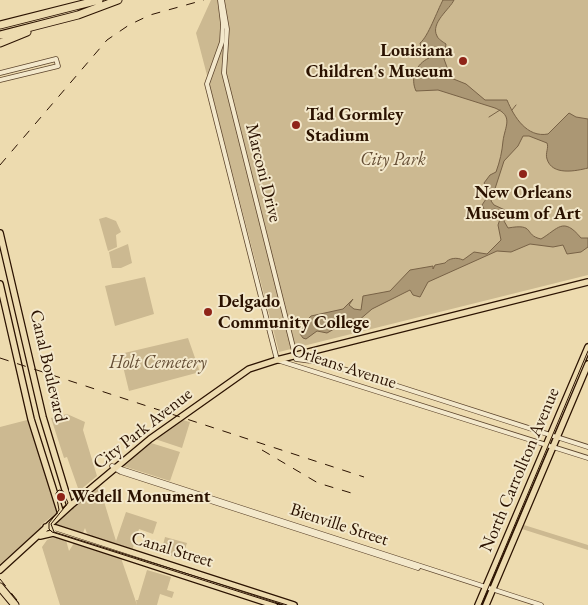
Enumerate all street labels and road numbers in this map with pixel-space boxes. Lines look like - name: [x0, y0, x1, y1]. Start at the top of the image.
- street label: Marconi Drive: [240, 121, 286, 225]
- street label: Canal Boulevard: [25, 308, 71, 424]
- street label: Orleans Avenue: [289, 340, 399, 394]
- street label: City Park Avenue: [89, 383, 197, 475]
- street label: North Carrollton Avenue: [476, 385, 564, 555]
- street label: Bienville Street: [287, 499, 391, 551]
- street label: Canal Street: [129, 527, 215, 573]

